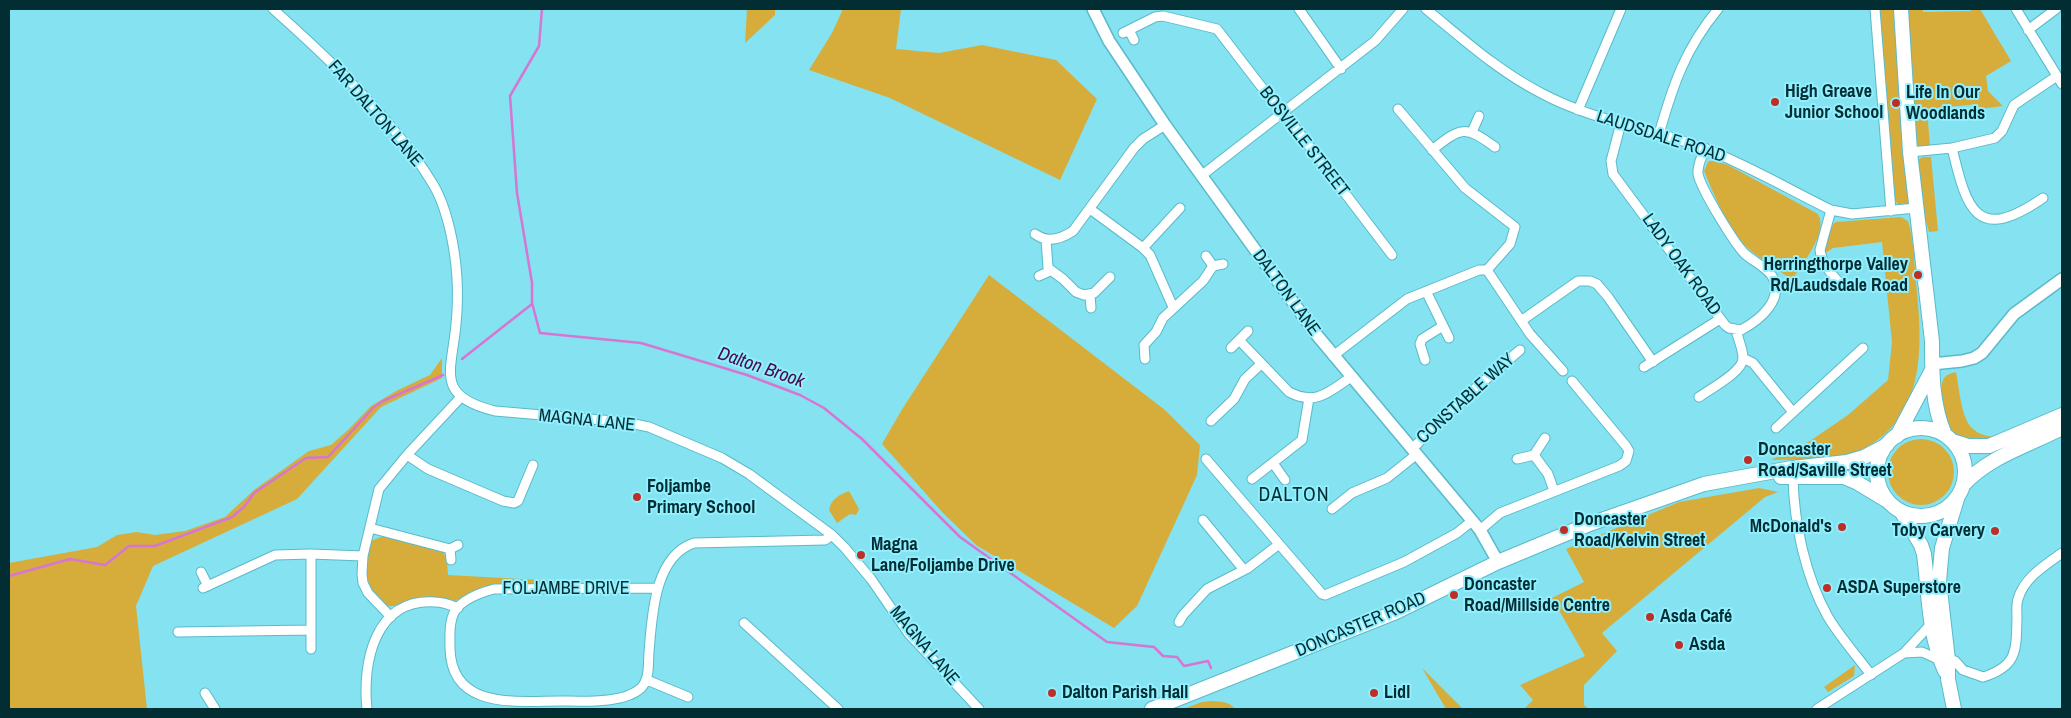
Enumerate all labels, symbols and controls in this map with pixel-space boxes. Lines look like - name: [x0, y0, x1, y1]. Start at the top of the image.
- street label: FAR DALTON LANE: [323, 56, 427, 172]
- place label: High Greave Junior School: [1785, 81, 1883, 124]
- place label: Life In Our Woodlands: [1906, 82, 1985, 125]
- street label: BOSVILLE STREET: [1254, 83, 1354, 201]
- marker: High Greave Junior School: [1769, 96, 1781, 108]
- marker: Life In Our Woodlands: [1890, 97, 1902, 109]
- street label: LAUDSDALE ROAD: [1594, 106, 1728, 168]
- street label: LADY OAK ROAD: [1637, 210, 1725, 320]
- street label: DALTON LANE: [1248, 246, 1324, 340]
- place label: Herringthorpe Valley Rd/Laudsdale Road: [1764, 254, 1908, 296]
- marker: Herringthorpe Valley Rd/Laudsdale Road: [1912, 269, 1924, 281]
- water label: Dalton Brook: [715, 343, 807, 393]
- street label: CONSTABLE WAY: [1413, 349, 1519, 449]
- street label: MAGNA LANE: [538, 405, 636, 437]
- place label: Doncaster Road/Saville Street: [1758, 439, 1892, 482]
- marker: Doncaster Road/Saville Street: [1742, 454, 1754, 466]
- place label: Foljambe Primary School: [647, 476, 755, 518]
- district label: DALTON: [1258, 484, 1330, 508]
- marker: Foljambe Primary School: [631, 491, 643, 503]
- place label: Doncaster Road/Kelvin Street: [1574, 509, 1705, 552]
- place label: McDonald's: [1750, 516, 1832, 538]
- place label: Toby Carvery: [1892, 520, 1985, 542]
- marker: McDonald's: [1836, 521, 1848, 533]
- marker: Doncaster Road/Kelvin Street: [1558, 524, 1570, 536]
- marker: Toby Carvery: [1989, 525, 2001, 537]
- place label: Magna Lane/Foljambe Drive: [871, 534, 1015, 576]
- marker: Magna Lane/Foljambe Drive: [855, 549, 867, 561]
- place label: Doncaster Road/Millside Centre: [1464, 574, 1610, 616]
- place label: ASDA Superstore: [1837, 577, 1961, 599]
- street label: FOLJAMBE DRIVE: [502, 578, 630, 600]
- marker: ASDA Superstore: [1821, 582, 1833, 594]
- street label: DONCASTER ROAD: [1293, 588, 1429, 662]
- marker: Doncaster Road/Millside Centre: [1448, 589, 1460, 601]
- street label: MAGNA LANE: [885, 602, 963, 690]
- place label: Asda Café: [1660, 606, 1732, 628]
- marker: Asda Café: [1644, 611, 1656, 623]
- place label: Asda: [1689, 634, 1725, 656]
- marker: Asda: [1673, 639, 1685, 651]
- place label: Dalton Parish Hall: [1062, 682, 1188, 704]
- place label: Lidl: [1384, 682, 1410, 704]
- marker: Dalton Parish Hall: [1046, 687, 1058, 699]
- marker: Lidl: [1368, 687, 1380, 699]

